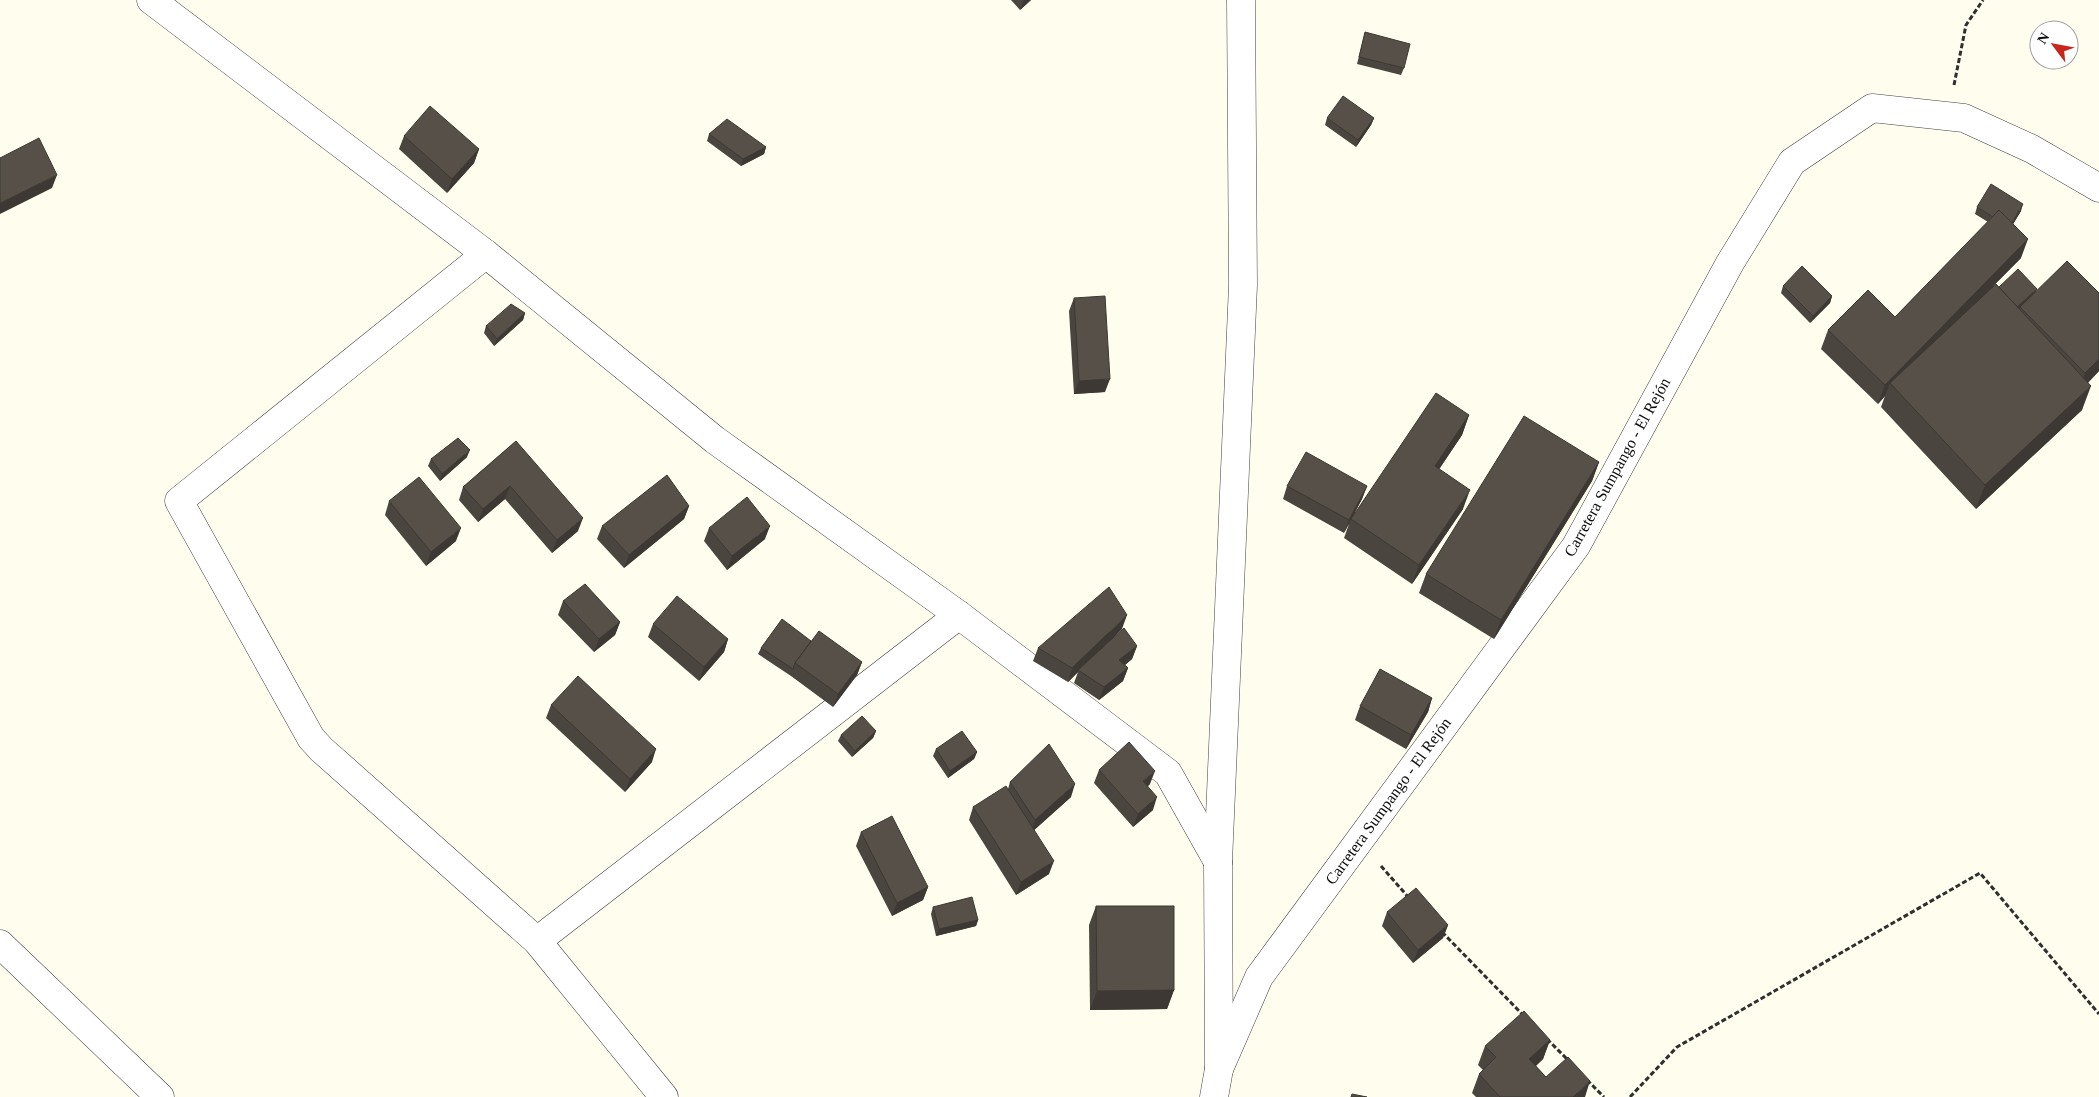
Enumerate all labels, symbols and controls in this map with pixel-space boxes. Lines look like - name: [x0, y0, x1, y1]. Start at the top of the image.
- north arrow: [2029, 20, 2079, 70]
- text: N: [2034, 30, 2052, 47]
- street label: Carretera Sumpango - El Rejón: [1561, 375, 1674, 560]
- street label: Carretera Sumpango - El Rejón: [1322, 714, 1455, 888]

